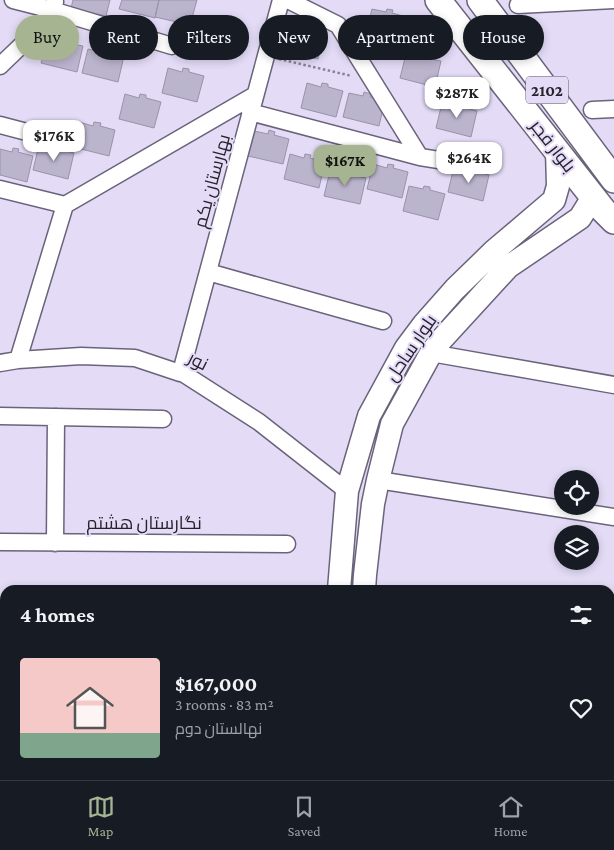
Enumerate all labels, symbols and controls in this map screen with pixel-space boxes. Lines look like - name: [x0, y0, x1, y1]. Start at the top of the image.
- chip: Buy: [15, 15, 79, 60]
- chip: Rent: [89, 15, 158, 60]
- chip: Filters: [168, 15, 249, 60]
- chip: New: [259, 15, 328, 60]
- chip: Apartment: [338, 15, 453, 60]
- chip: House: [463, 15, 544, 60]
- pin: $287K: [422, 76, 492, 119]
- road number: 2102: [526, 76, 568, 104]
- text: $287K: [436, 84, 478, 101]
- street label: بلوار فجر: [525, 115, 580, 177]
- pin: $176K: [19, 120, 89, 162]
- text: $176K: [34, 127, 74, 144]
- street label: بهارستان یکم: [190, 132, 236, 231]
- pin: $264K: [434, 142, 504, 184]
- pin: $167K: [310, 144, 380, 187]
- text: $264K: [447, 149, 491, 166]
- text: $167K: [325, 152, 365, 169]
- street label: بلوار ساحل: [381, 311, 441, 386]
- street label: نور: [183, 347, 211, 375]
- map controls: [554, 470, 599, 570]
- button: locate: [554, 470, 599, 515]
- street label: نگارستان هشتم: [86, 513, 202, 535]
- button: layers: [554, 525, 599, 570]
- icon: filters: [567, 601, 595, 629]
- text: 4 homes: [20, 603, 94, 627]
- text: $167,000: [175, 672, 257, 696]
- icon: home: [60, 678, 120, 738]
- icon: heart: [567, 694, 595, 722]
- text: 3 rooms · 83 m²: [175, 696, 274, 713]
- text: نهالستان دوم: [175, 720, 262, 737]
- tab: Map: [87, 793, 115, 839]
- tab: Saved: [288, 793, 321, 839]
- tab: Home: [494, 793, 527, 839]

